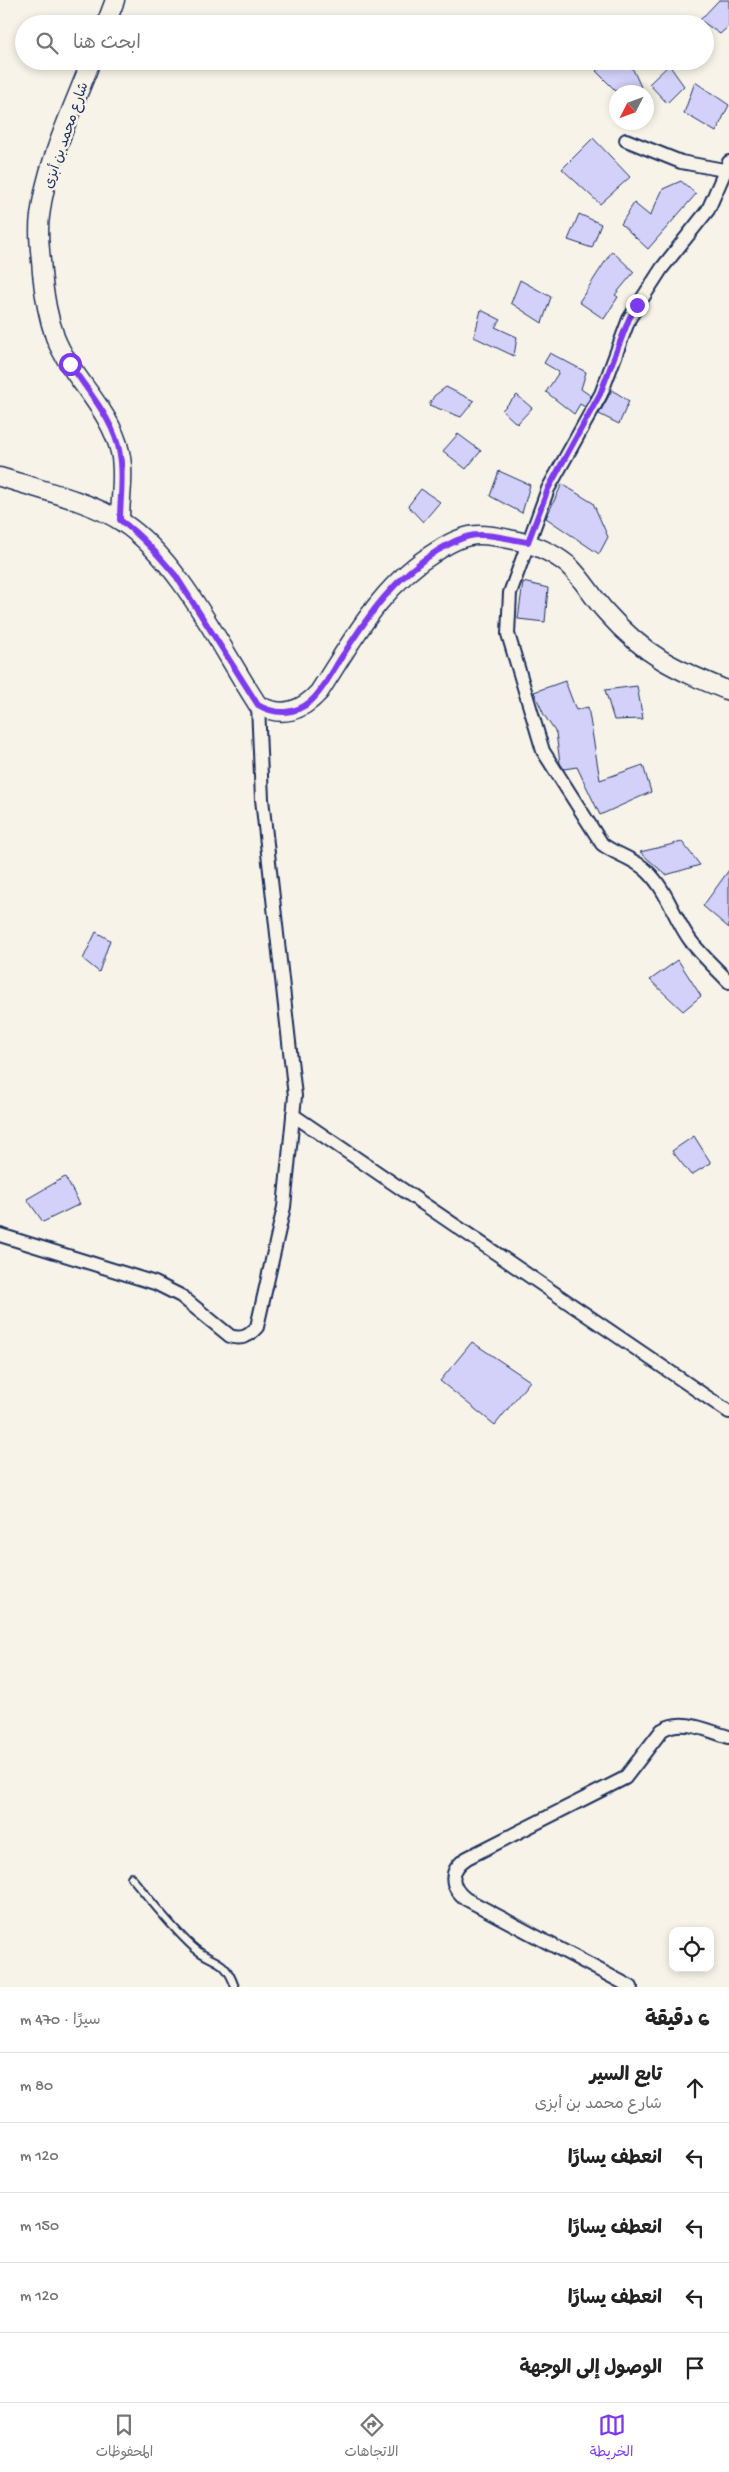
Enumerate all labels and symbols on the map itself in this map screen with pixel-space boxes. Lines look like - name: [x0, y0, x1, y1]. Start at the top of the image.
- street label: شارع محمد بن أبزى: [39, 80, 94, 191]
- north arrow: [609, 85, 654, 130]
- route end: [626, 294, 649, 317]
- route start: [59, 353, 82, 376]

